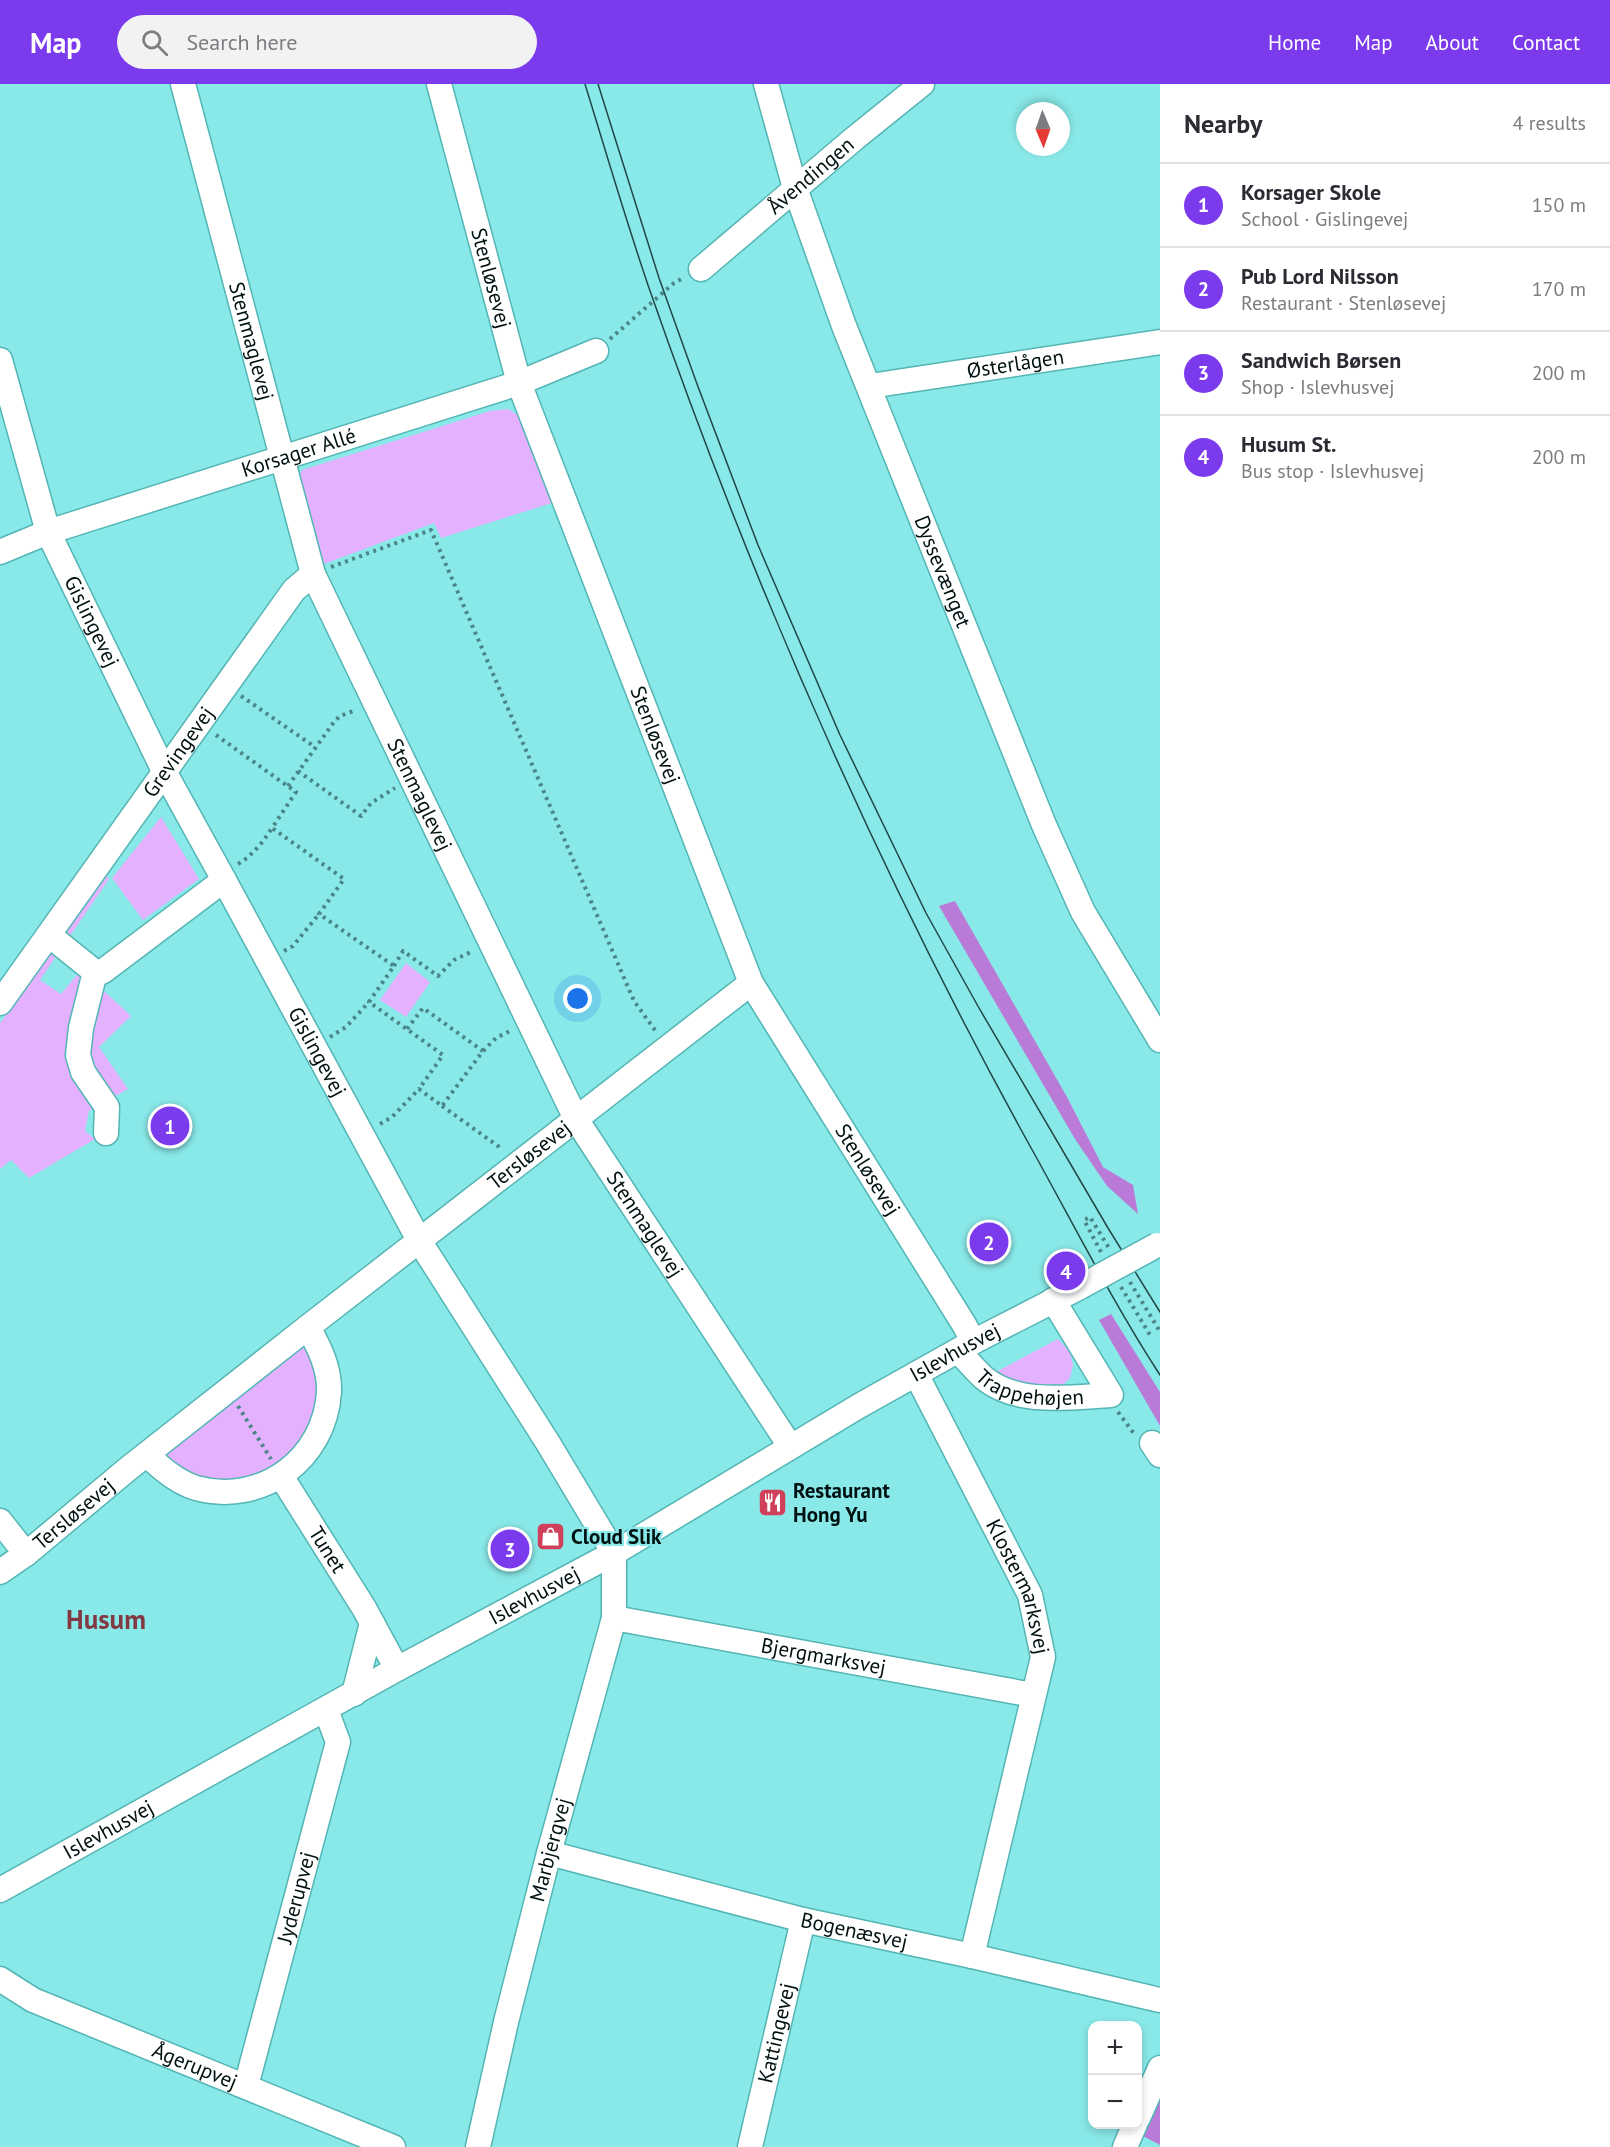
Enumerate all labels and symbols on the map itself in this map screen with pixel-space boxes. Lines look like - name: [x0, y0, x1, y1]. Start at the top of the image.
- north arrow: [1016, 102, 1070, 156]
- street label: Åvendingen: [761, 131, 859, 220]
- street label: Stenløsevej: [465, 225, 518, 331]
- street label: Stenmaglevej: [223, 279, 280, 403]
- street label: Østerlågen: [965, 343, 1066, 384]
- street label: Korsager Allé: [238, 421, 359, 483]
- street label: Dyssevænget: [908, 511, 977, 631]
- street label: Gislingevej: [58, 571, 125, 671]
- street label: Stenløsevej: [624, 682, 687, 788]
- street label: Grevingevej: [137, 701, 220, 802]
- street label: Stenmaglevej: [381, 734, 459, 855]
- your location: [563, 984, 592, 1013]
- street label: Gislingevej: [282, 1002, 353, 1101]
- pin: 1: [150, 1104, 190, 1148]
- street label: Tersløsevej: [482, 1114, 576, 1195]
- street label: Stenløsevej: [829, 1119, 907, 1220]
- street label: Stenmaglevej: [601, 1166, 690, 1282]
- pin: 2: [970, 1220, 1008, 1264]
- pin: 4: [1046, 1248, 1086, 1294]
- street label: Islevhusvej: [905, 1316, 1005, 1388]
- street label: Trappehøjen: [970, 1363, 1085, 1411]
- street label: Tersløsevej: [27, 1472, 120, 1555]
- place label: Restaurant Hong Yu: [793, 1477, 890, 1528]
- restaurant icon: Restaurant Hong Yu: [756, 1487, 788, 1519]
- street label: Klostermarksvej: [980, 1514, 1056, 1656]
- street label: Tunet: [303, 1521, 352, 1578]
- shop icon: Cloud Slik: [534, 1521, 566, 1553]
- place label: Cloud Slik: [571, 1523, 662, 1550]
- pin: 3: [490, 1526, 530, 1572]
- street label: Islevhusvej: [484, 1560, 584, 1631]
- district label: Husum: [66, 1602, 146, 1636]
- street label: Bjergmarksvej: [759, 1631, 888, 1681]
- street label: Islevhusvej: [58, 1793, 158, 1865]
- street label: Marbjergvej: [523, 1795, 577, 1904]
- street label: Jyderupvej: [270, 1849, 321, 1947]
- street label: Bogenæsvej: [798, 1906, 910, 1955]
- street label: Kattingevej: [751, 1980, 801, 2086]
- street label: Ågerupvej: [148, 2036, 242, 2095]

